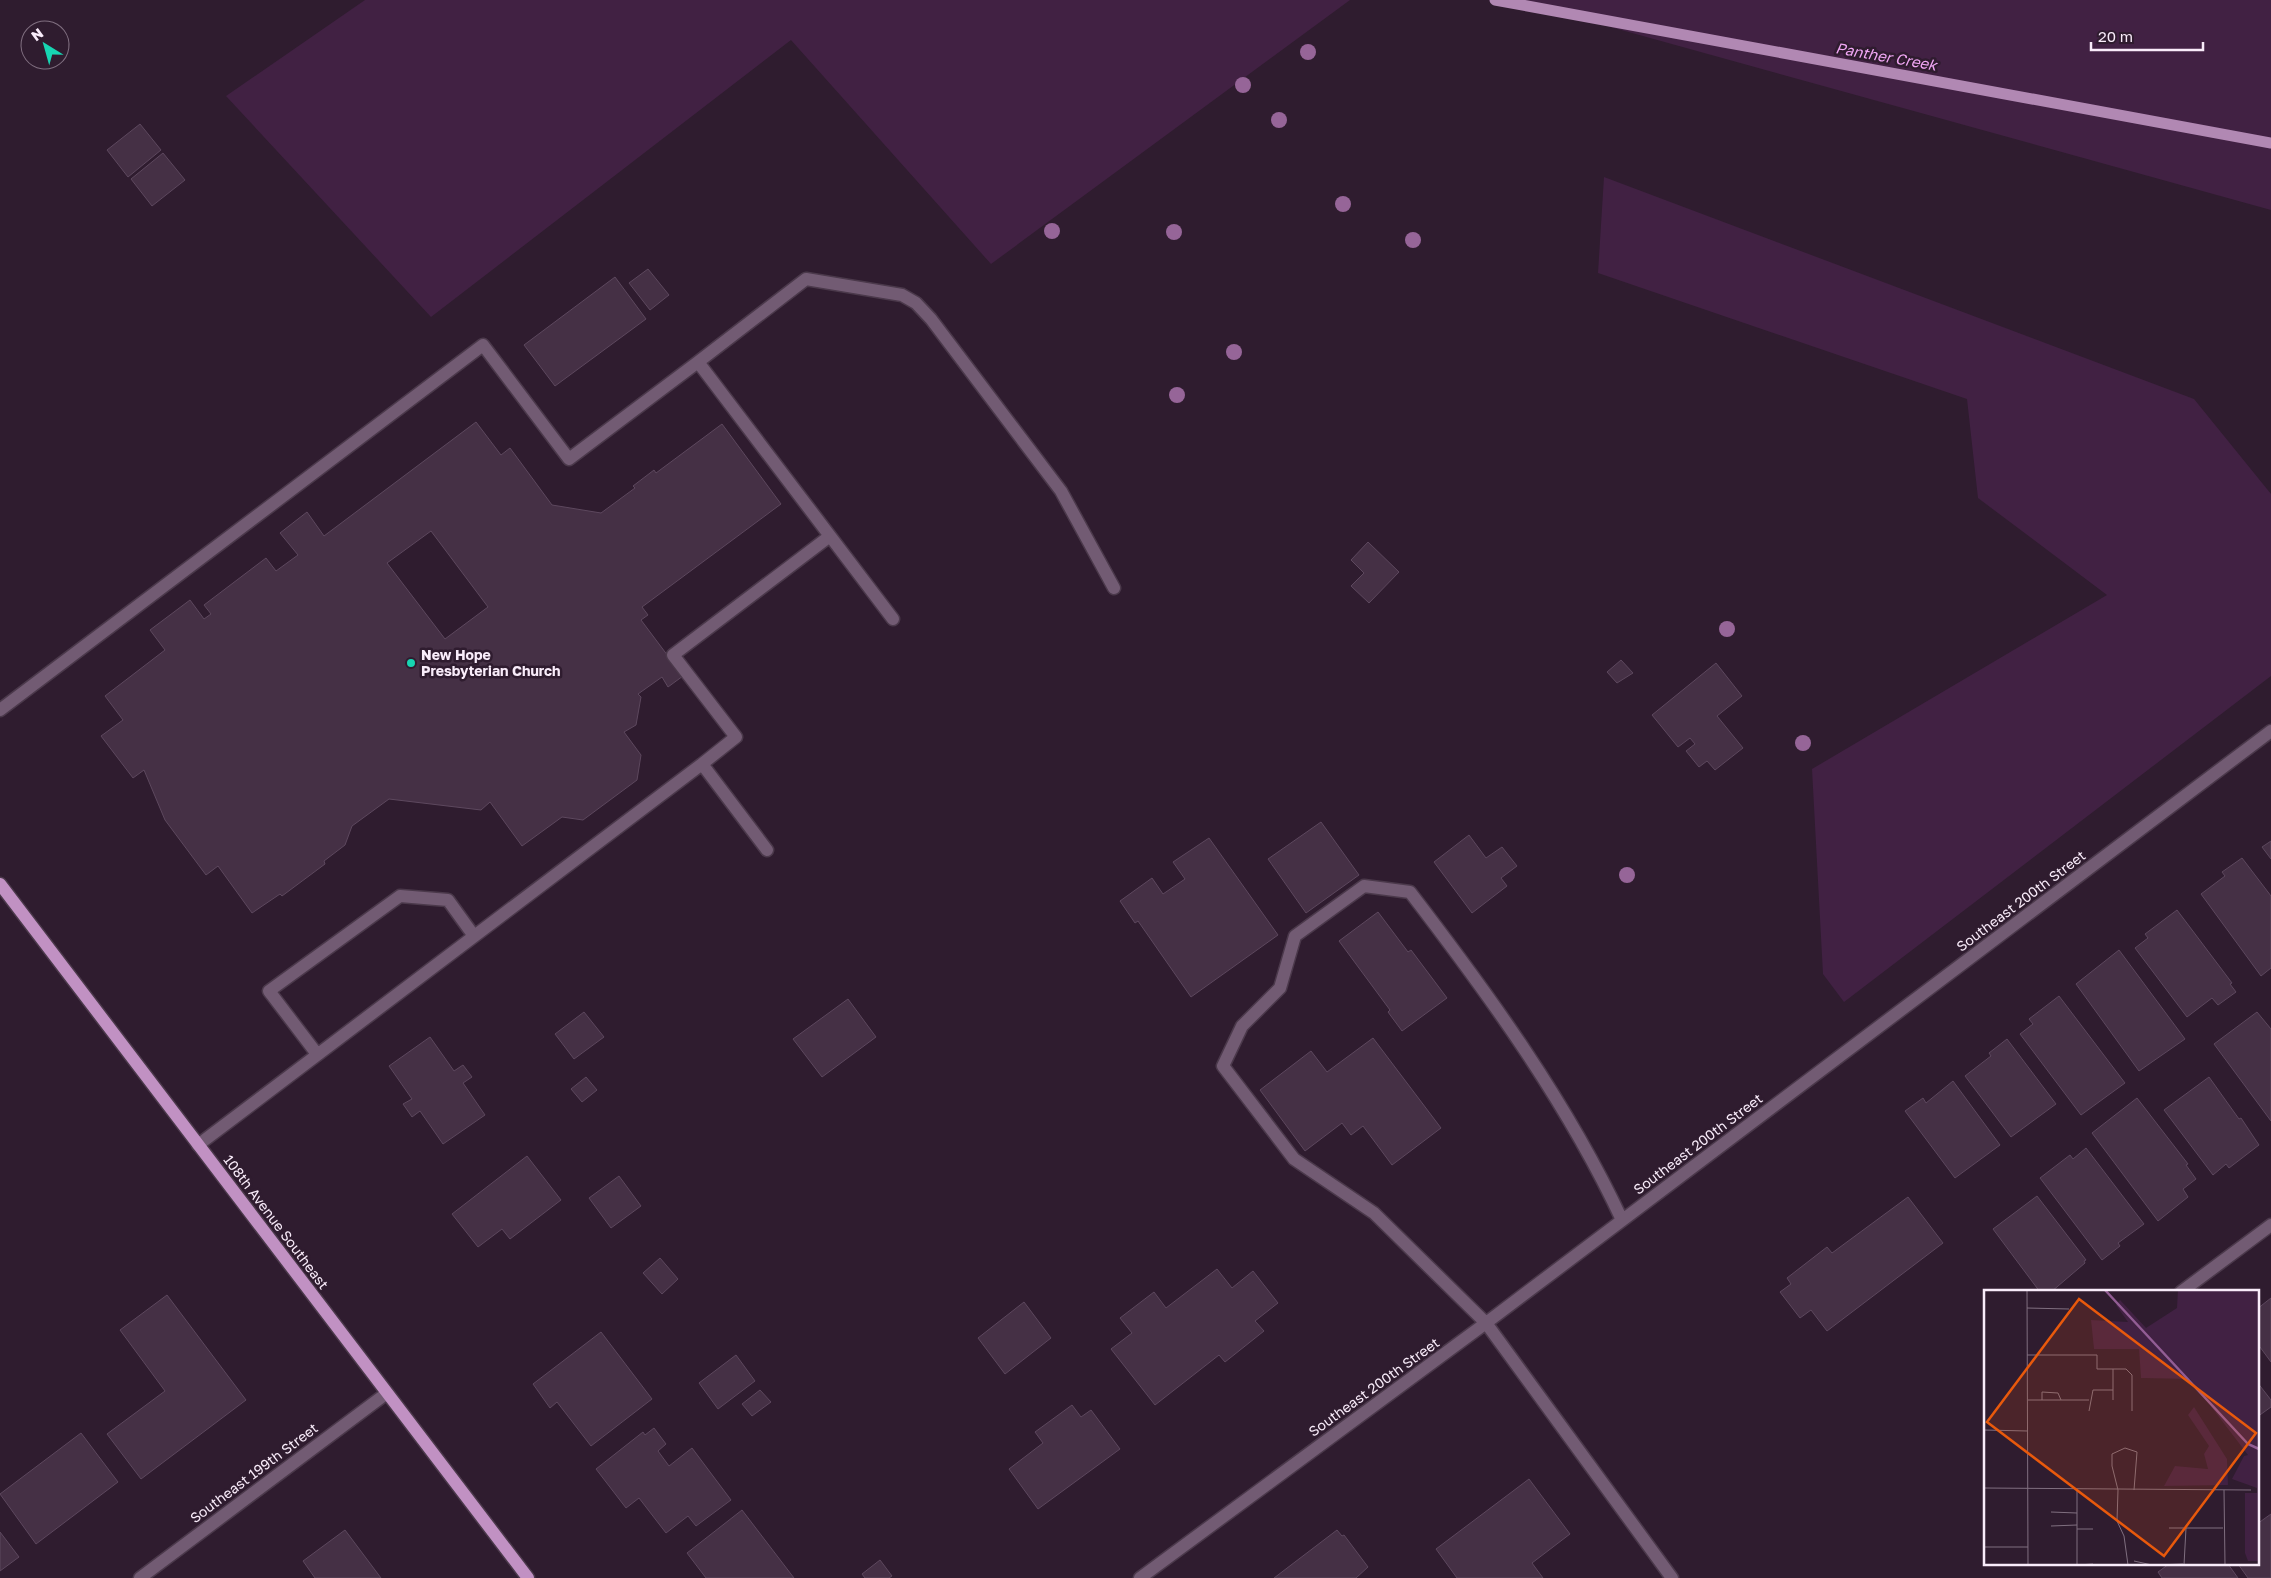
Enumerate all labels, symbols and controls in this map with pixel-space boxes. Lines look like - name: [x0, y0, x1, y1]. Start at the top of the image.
- north arrow: [20, 20, 70, 70]
- scale bar: [2091, 20, 2204, 52]
- text: N: [28, 24, 46, 44]
- text: 20 m: [2098, 27, 2133, 45]
- water label: Panther Creek: [1834, 38, 1940, 74]
- place label: New Hope Presbyterian Church: [421, 646, 561, 679]
- marker: New Hope Presbyterian Church: [405, 657, 417, 669]
- street label: Southeast 200th Street: [1953, 846, 2089, 955]
- street label: Southeast 200th Street: [1630, 1089, 1766, 1198]
- street label: 108th Avenue Southeast: [220, 1151, 332, 1292]
- inset map: [1984, 1290, 2258, 1566]
- street label: Southeast 200th Street: [1305, 1334, 1442, 1440]
- street label: Southeast 199th Street: [186, 1419, 321, 1526]

